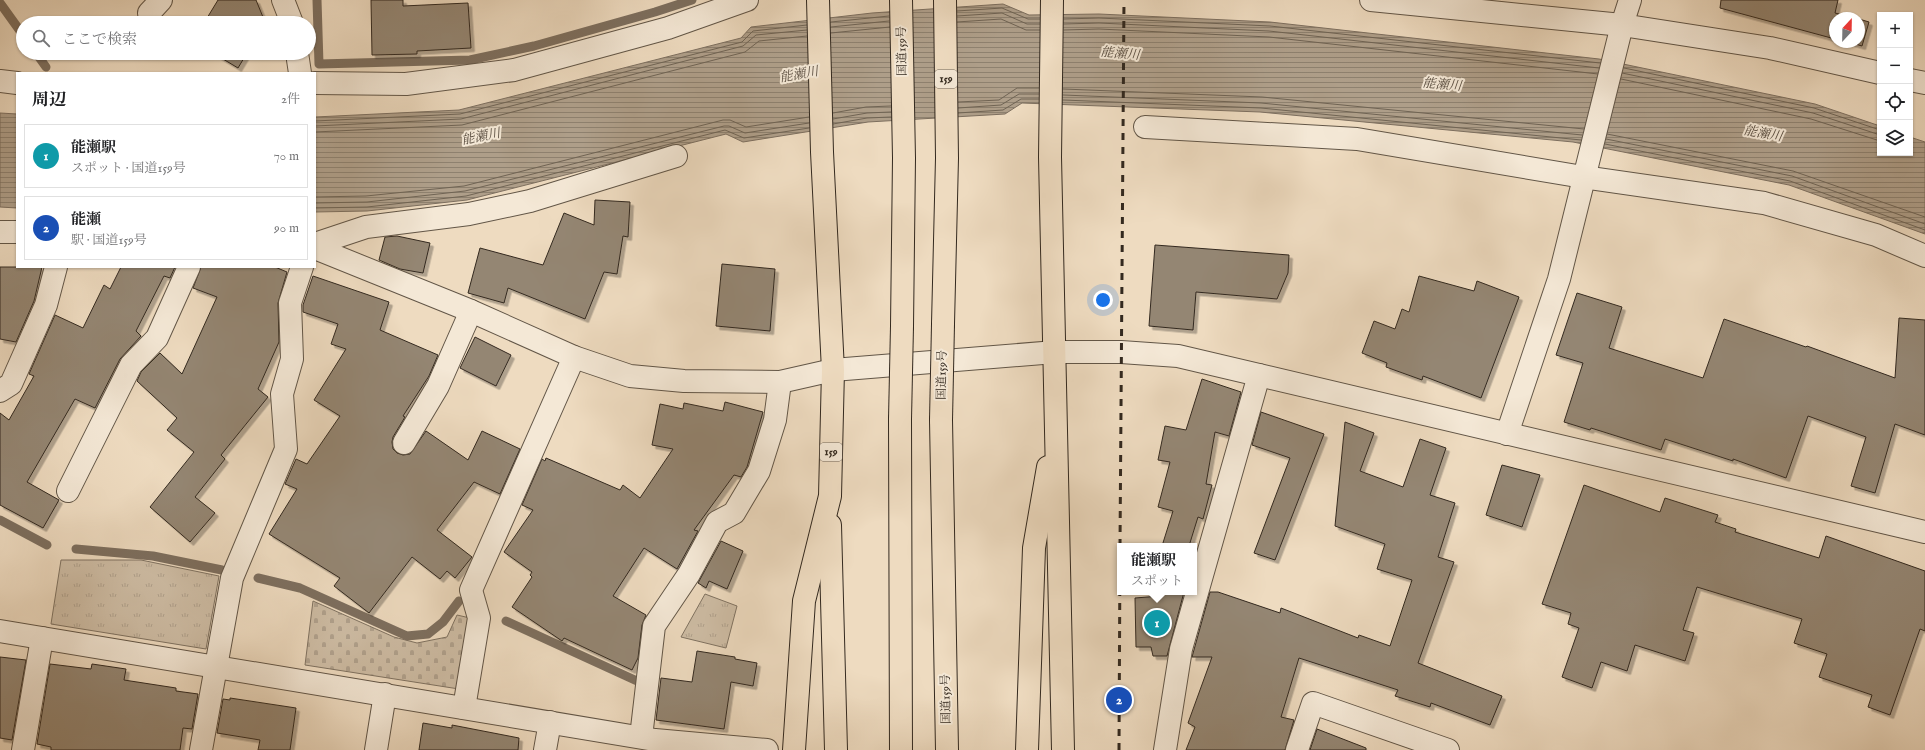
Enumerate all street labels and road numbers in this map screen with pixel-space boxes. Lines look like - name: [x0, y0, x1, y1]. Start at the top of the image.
- street label: 国道159号: [894, 26, 910, 76]
- road number: 159: [935, 70, 957, 88]
- street label: 国道159号: [934, 350, 950, 400]
- road number: 159: [820, 443, 842, 461]
- street label: 国道159号: [938, 674, 954, 724]

